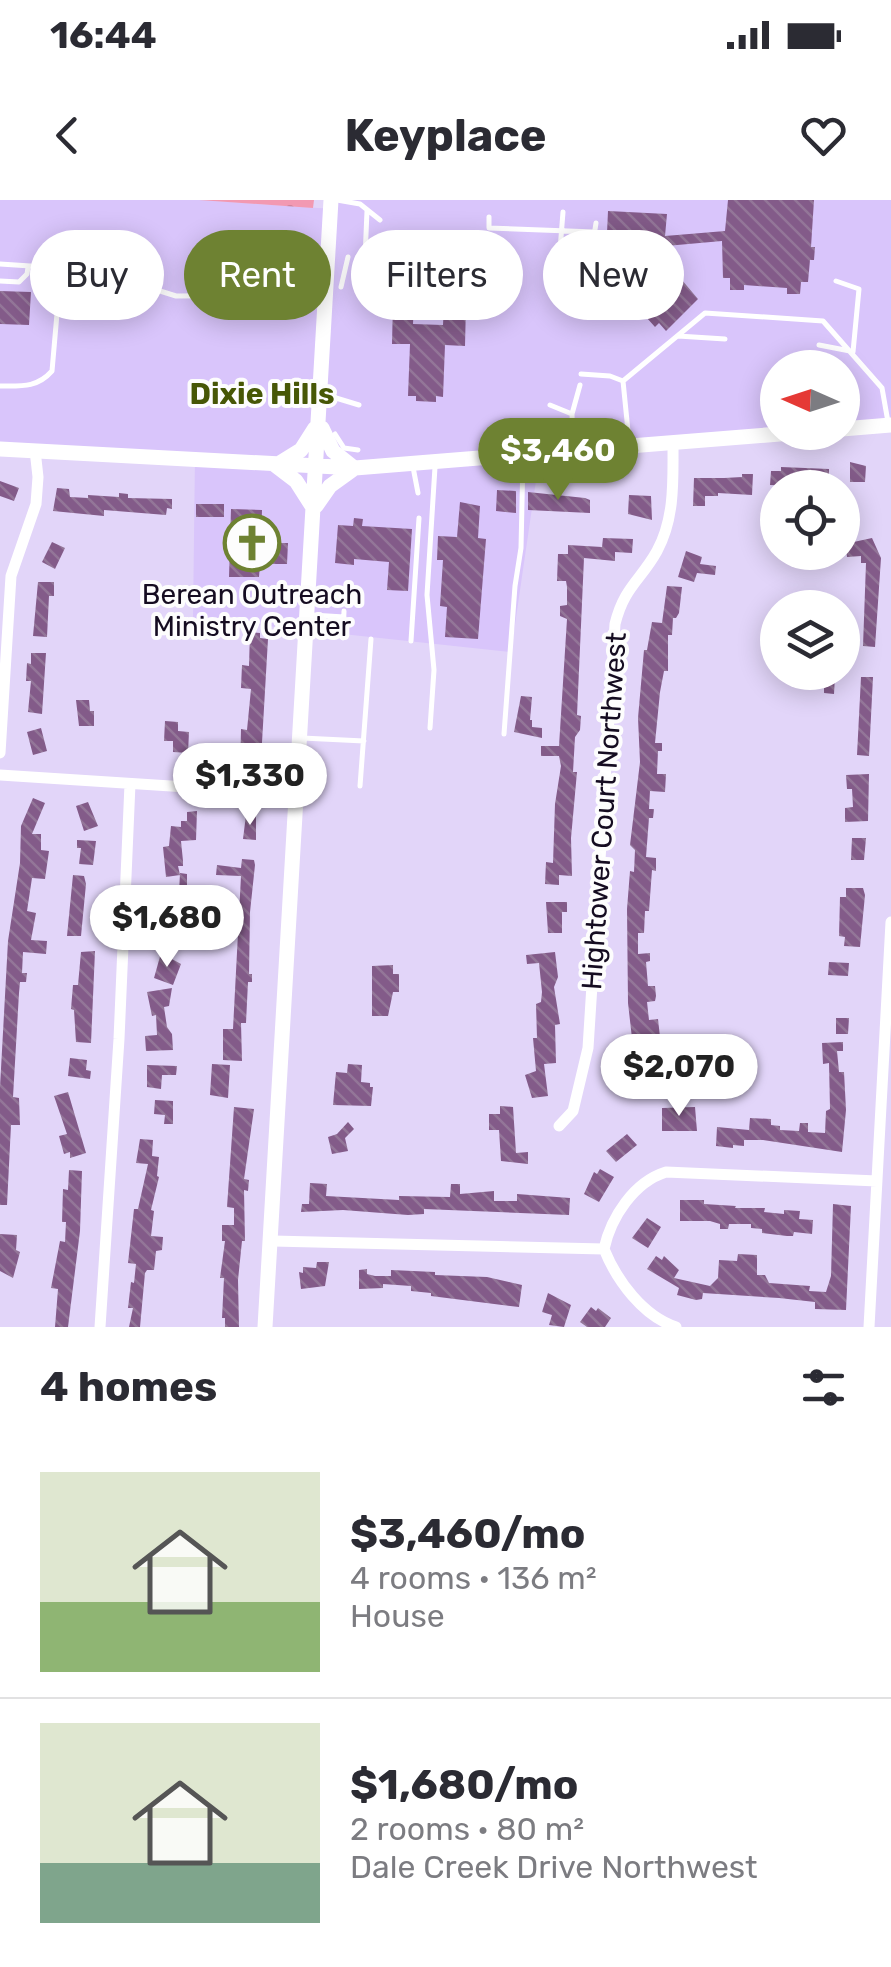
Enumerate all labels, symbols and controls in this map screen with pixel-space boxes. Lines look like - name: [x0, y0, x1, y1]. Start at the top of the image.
- text: 16:44: [50, 12, 157, 58]
- icon: back: [40, 108, 95, 163]
- icon: heart: [796, 108, 851, 163]
- text: Keyplace: [344, 109, 547, 162]
- chip: Buy: [30, 230, 164, 320]
- chip: Rent: [184, 230, 331, 320]
- chip: Filters: [351, 230, 523, 320]
- chip: New: [543, 230, 684, 320]
- north arrow: [760, 350, 860, 450]
- map controls: [760, 350, 860, 690]
- district label: Dixie Hills: [189, 376, 335, 412]
- pin: $3,460: [477, 418, 639, 503]
- text: $3,460: [500, 431, 616, 469]
- button: locate: [760, 470, 860, 570]
- church icon: Berean Outreach Ministry Center: [222, 513, 282, 573]
- place label: Berean Outreach Ministry Center: [142, 578, 362, 643]
- button: layers: [760, 590, 860, 690]
- street label: Hightower Court Northwest: [575, 631, 633, 991]
- pin: $1,330: [169, 743, 331, 828]
- text: $1,330: [195, 756, 305, 794]
- pin: $1,680: [86, 885, 248, 970]
- text: $1,680: [112, 898, 222, 936]
- pin: $2,070: [598, 1034, 760, 1119]
- text: $2,070: [623, 1047, 735, 1085]
- icon: filters: [796, 1360, 851, 1415]
- text: 4 homes: [40, 1362, 217, 1412]
- text: $3,460/mo: [350, 1509, 585, 1559]
- icon: home: [120, 1512, 240, 1632]
- text: 4 rooms · 136 m²: [350, 1559, 597, 1597]
- text: House: [350, 1597, 445, 1635]
- text: $1,680/mo: [350, 1760, 578, 1810]
- icon: home: [120, 1763, 240, 1883]
- text: 2 rooms · 80 m²: [350, 1810, 584, 1848]
- text: Dale Creek Drive Northwest: [350, 1848, 758, 1886]

